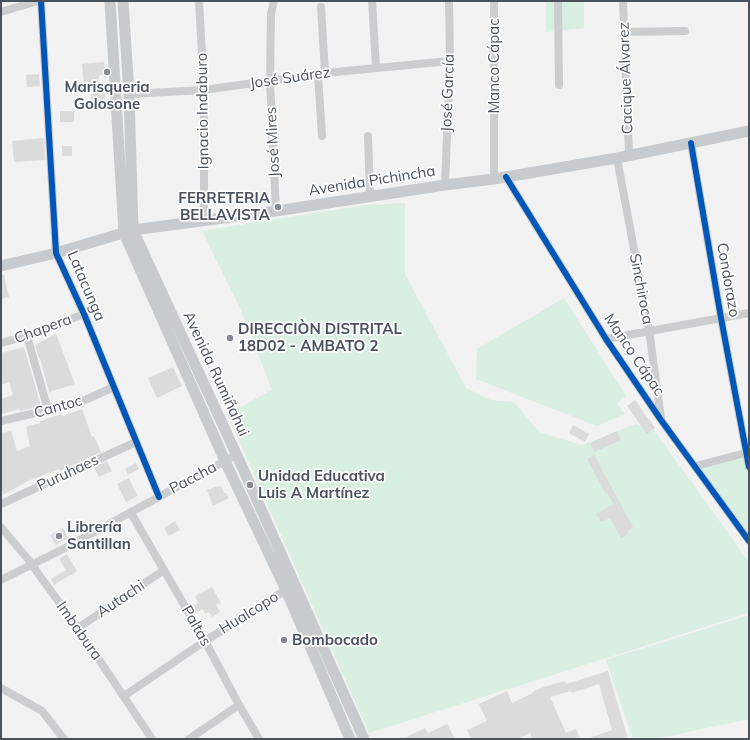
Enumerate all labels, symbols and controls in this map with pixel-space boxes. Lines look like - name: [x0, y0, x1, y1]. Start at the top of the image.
- street label: Manco Cápac: [485, 18, 503, 114]
- street label: Cacique Álvarez: [615, 22, 637, 134]
- street label: Ignacio Indaburo: [193, 53, 213, 169]
- street label: José García: [438, 54, 458, 132]
- street label: José Suárez: [249, 63, 331, 93]
- marker: Marisqueria Golosone: [102, 67, 112, 77]
- place label: Marisqueria Golosone: [64, 78, 150, 113]
- street label: José Mires: [262, 106, 284, 178]
- street label: Avenida Pichincha: [307, 162, 437, 200]
- place label: FERRETERIA BELLAVISTA: [178, 189, 270, 224]
- marker: FERRETERIA BELLAVISTA: [273, 202, 283, 212]
- street label: Condorazo: [713, 241, 743, 319]
- street label: Latacunga: [63, 248, 109, 324]
- street label: Sinchiroca: [625, 252, 657, 326]
- street label: Avenida Rumiñahui: [179, 309, 253, 439]
- street label: Chapera: [12, 310, 74, 348]
- street label: Manco Cápac: [600, 311, 668, 399]
- place label: DIRECCIÒN DISTRITAL 18D02 - AMBATO 2: [238, 320, 402, 355]
- marker: DIRECCIÒN DISTRITAL 18D02 - AMBATO 2: [225, 333, 235, 343]
- street label: Cantoc: [32, 392, 84, 422]
- street label: Puruhaes: [34, 451, 102, 495]
- street label: Paccha: [166, 458, 220, 498]
- place label: Unidad Educativa Luis A Martínez: [258, 467, 385, 502]
- marker: Unidad Educativa Luis A Martínez: [245, 480, 255, 490]
- place label: Librería Santillan: [67, 518, 131, 553]
- marker: Librería Santillan: [54, 531, 64, 541]
- street label: Autachi: [94, 577, 148, 621]
- street label: Hualcopo: [216, 588, 282, 638]
- street label: Imbabura: [52, 598, 106, 664]
- street label: Paltas: [177, 603, 215, 649]
- place label: Bombocado: [292, 631, 378, 649]
- marker: Bombocado: [279, 635, 289, 645]

